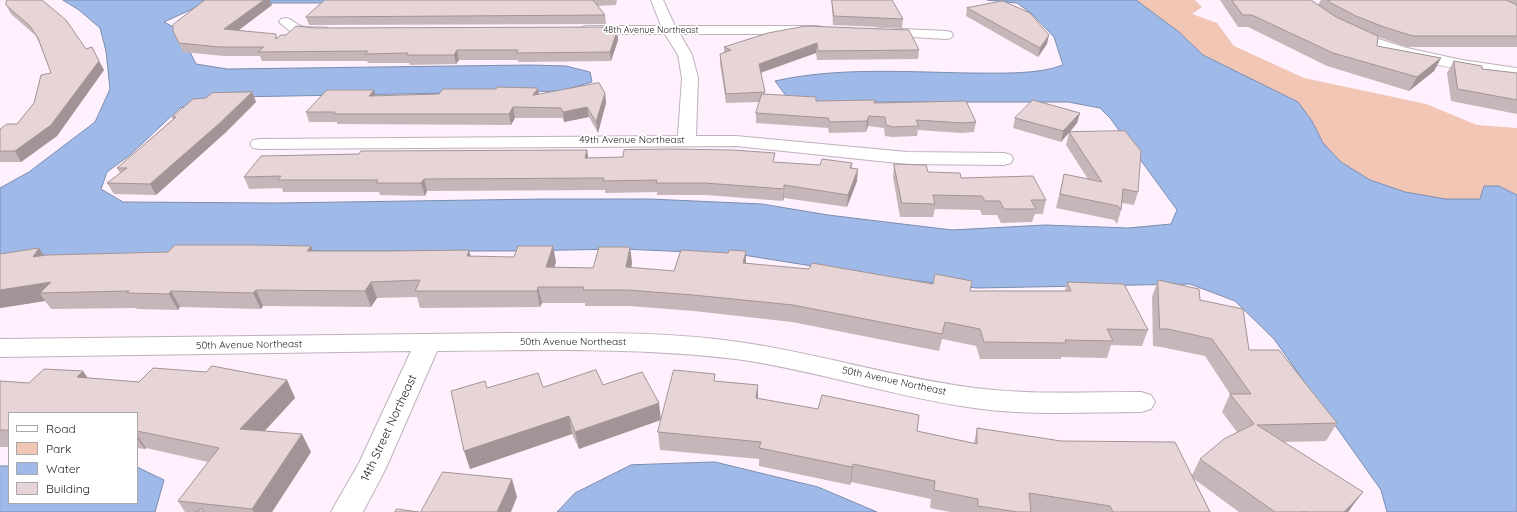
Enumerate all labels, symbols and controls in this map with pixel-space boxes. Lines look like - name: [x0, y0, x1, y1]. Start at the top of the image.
- street label: 48th Avenue Northeast: [604, 25, 698, 35]
- street label: 49th Avenue Northeast: [579, 134, 685, 146]
- street label: 50th Avenue Northeast: [520, 336, 626, 348]
- street label: 50th Avenue Northeast: [196, 338, 302, 352]
- street label: 50th Avenue Northeast: [841, 364, 947, 398]
- street label: 14th Street Northeast: [358, 372, 420, 484]
- legend: [8, 412, 138, 504]
- text: Road: [46, 421, 76, 436]
- text: Park: [46, 441, 71, 456]
- text: Water: [46, 461, 80, 476]
- text: Building: [46, 481, 90, 496]

